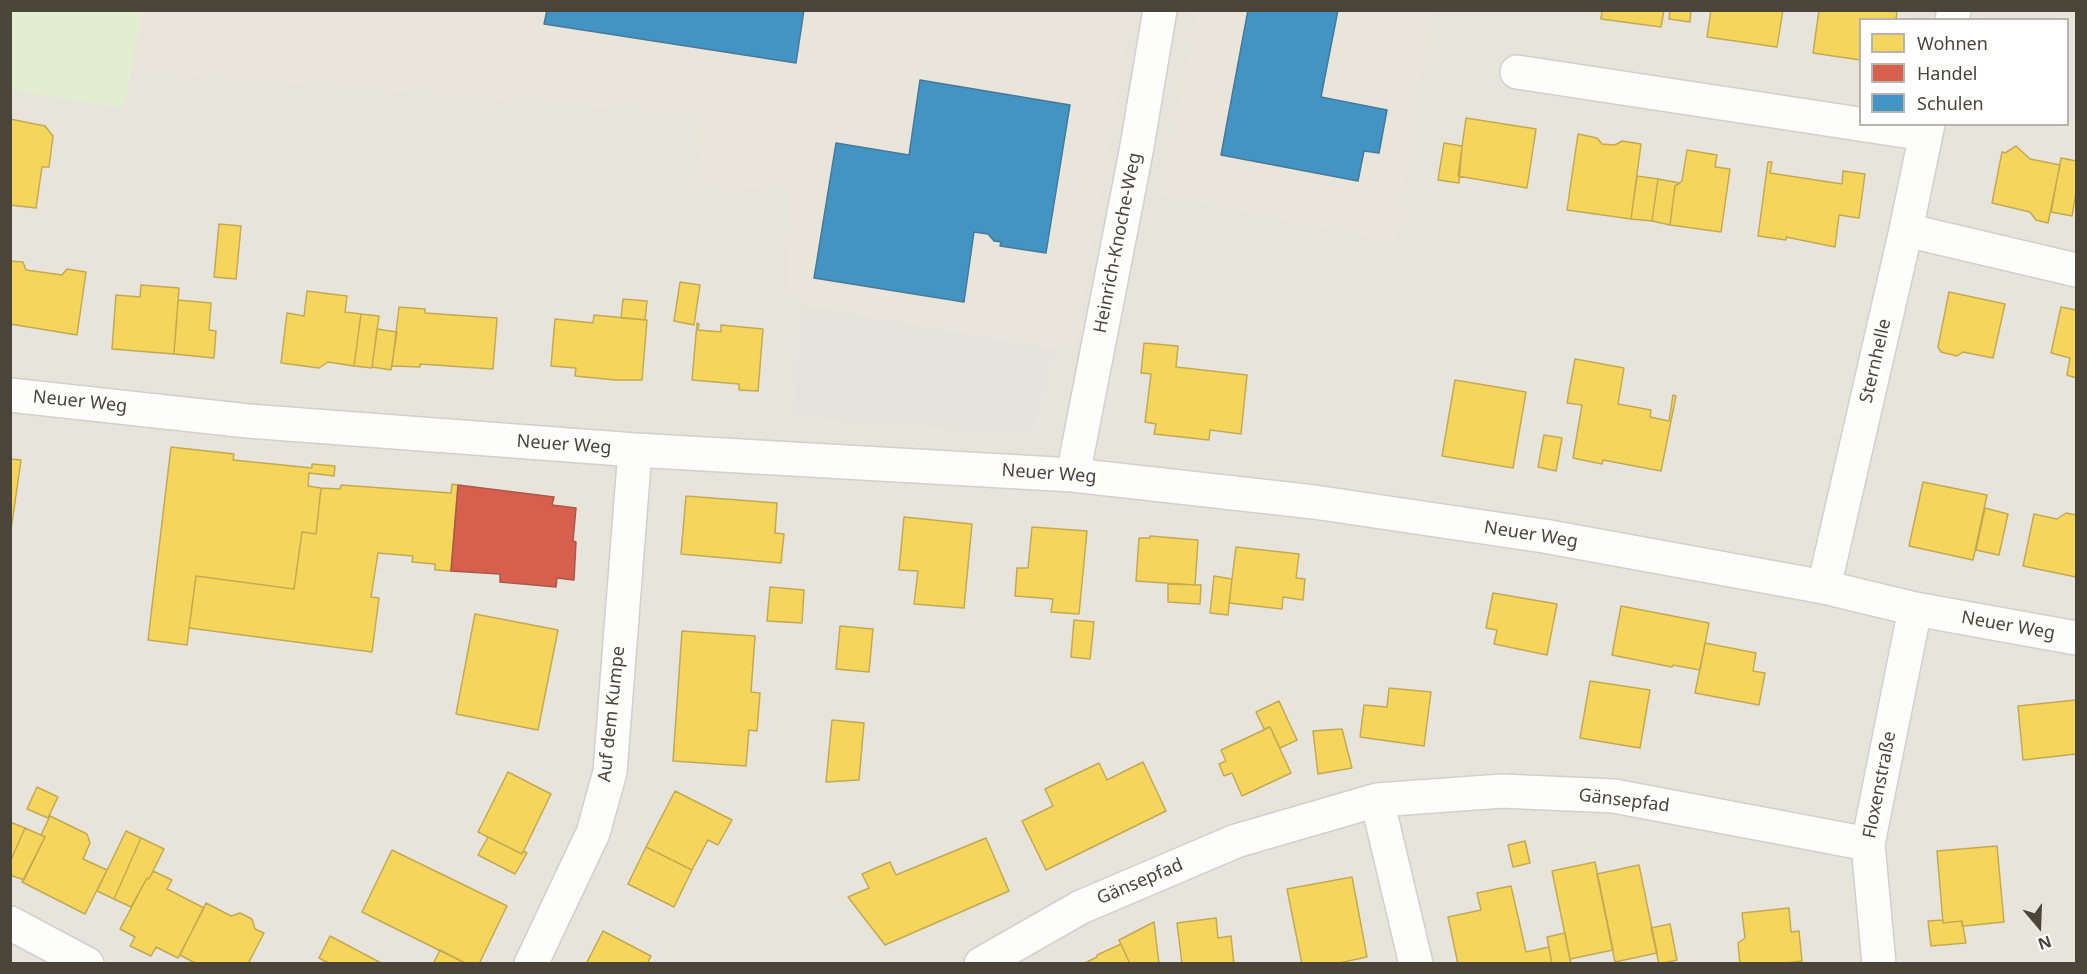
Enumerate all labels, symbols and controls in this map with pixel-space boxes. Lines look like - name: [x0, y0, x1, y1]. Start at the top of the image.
- legend: [1859, 18, 2069, 126]
- text: Wohnen: [1917, 31, 1988, 55]
- text: Handel: [1917, 61, 1977, 85]
- text: Schulen: [1917, 91, 1984, 115]
- street label: Heinrich-Knoche-Weg: [1090, 151, 1146, 335]
- street label: Sternhelle: [1856, 317, 1896, 405]
- street label: Neuer Weg: [32, 386, 128, 418]
- street label: Neuer Weg: [516, 431, 612, 459]
- street label: Neuer Weg: [1001, 460, 1097, 488]
- street label: Neuer Weg: [1482, 517, 1580, 553]
- street label: Neuer Weg: [1959, 607, 2057, 645]
- street label: Auf dem Kumpe: [594, 645, 630, 783]
- street label: Floxenstraße: [1859, 730, 1901, 840]
- street label: Gänsepfad: [1577, 785, 1671, 817]
- street label: Gänsepfad: [1094, 854, 1186, 910]
- north arrow: [2009, 896, 2069, 956]
- text: N: [2035, 930, 2055, 956]

